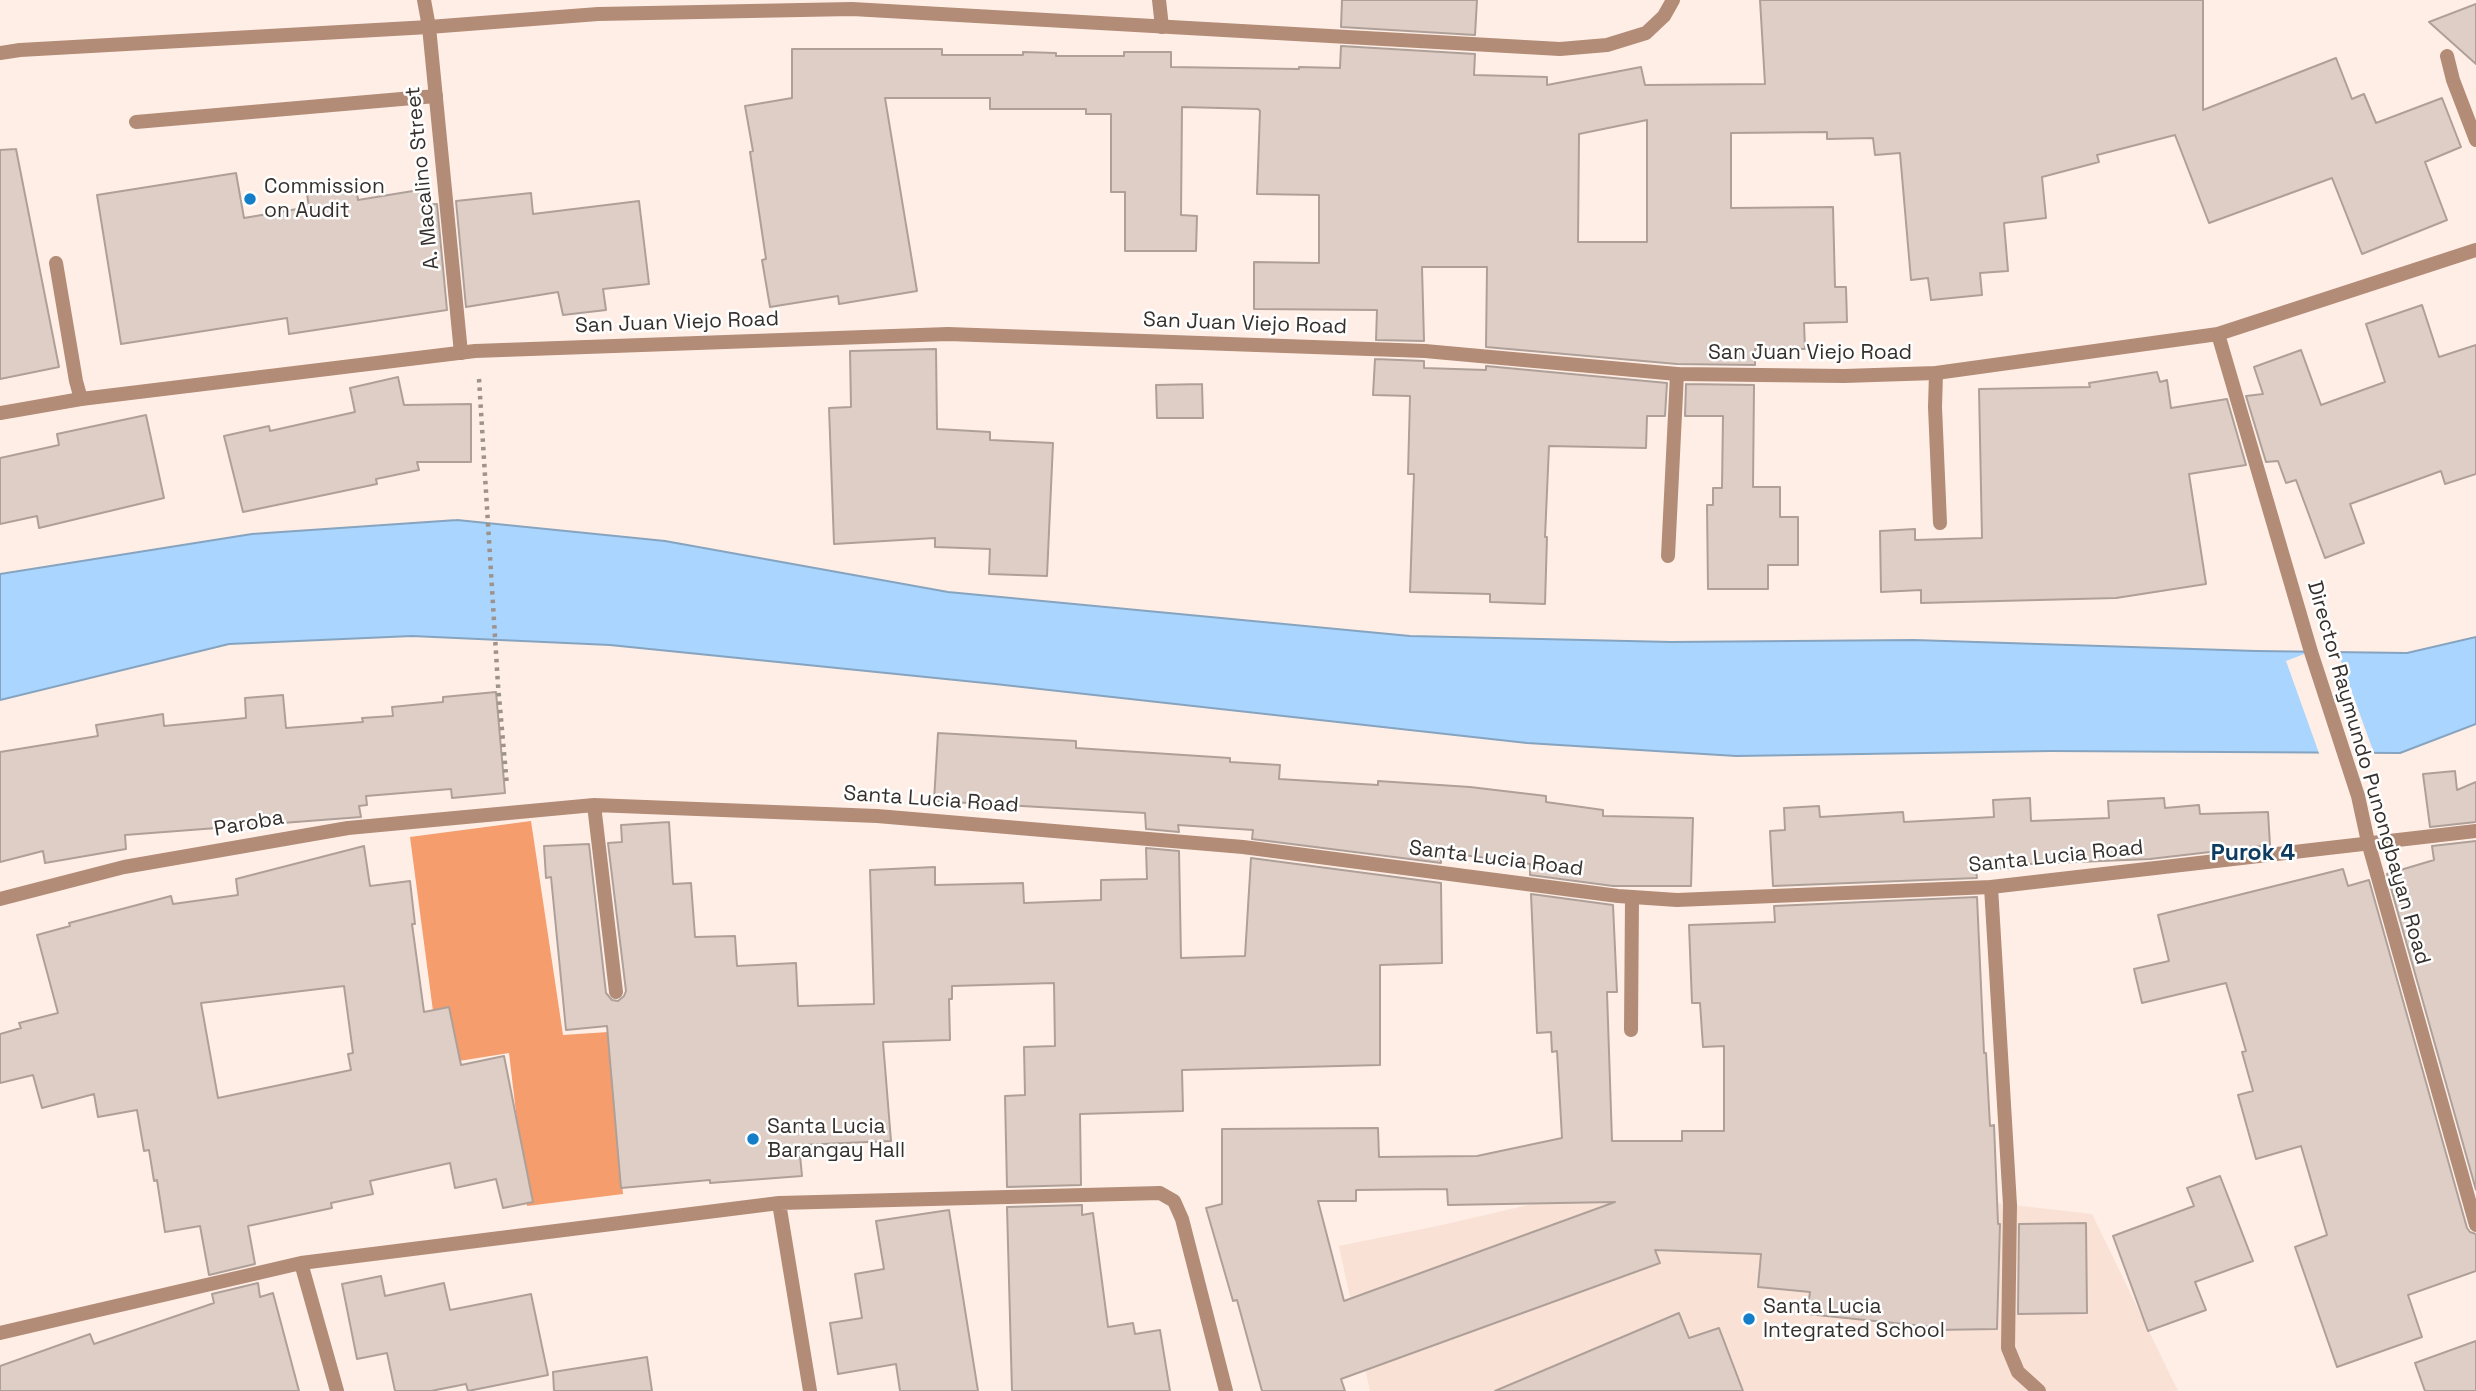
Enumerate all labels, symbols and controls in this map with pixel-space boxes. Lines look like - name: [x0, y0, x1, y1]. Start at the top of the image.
- street label: A. Macalino Street: [401, 85, 445, 271]
- place label: Commission on Audit: [264, 174, 385, 224]
- marker: Commission on Audit: [242, 191, 258, 207]
- street label: San Juan Viejo Road: [575, 307, 779, 339]
- street label: San Juan Viejo Road: [1143, 308, 1347, 340]
- street label: San Juan Viejo Road: [1708, 340, 1912, 366]
- street label: Director Raymundo Punongbayan Road: [2301, 578, 2435, 968]
- street label: Santa Lucia Road: [843, 781, 1019, 819]
- street label: Paroba: [212, 805, 286, 843]
- street label: Santa Lucia Road: [1967, 835, 2145, 879]
- street label: Santa Lucia Road: [1407, 836, 1585, 882]
- district label: Purok 4: [2211, 840, 2295, 868]
- place label: Santa Lucia Barangay Hall: [767, 1114, 905, 1164]
- marker: Santa Lucia Barangay Hall: [745, 1131, 761, 1147]
- place label: Santa Lucia Integrated School: [1763, 1294, 1945, 1344]
- marker: Santa Lucia Integrated School: [1741, 1311, 1757, 1327]

